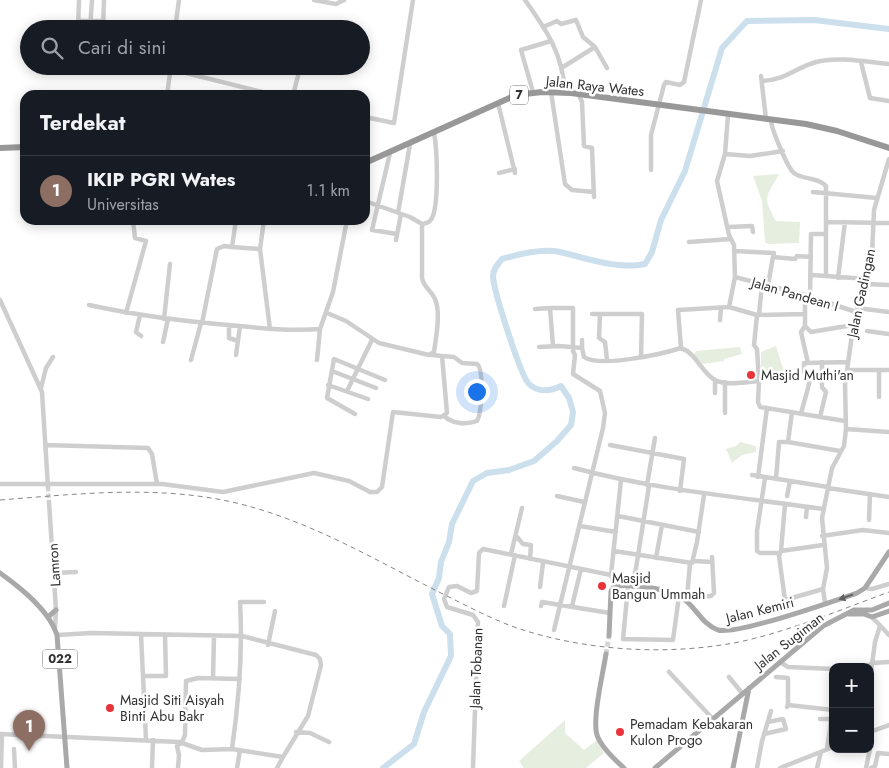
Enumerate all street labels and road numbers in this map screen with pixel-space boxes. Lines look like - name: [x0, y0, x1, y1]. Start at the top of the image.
- street label: Jalan Raya Wates: [543, 71, 645, 101]
- road number: 7: [510, 86, 528, 104]
- street label: Jalan Gadingan: [841, 247, 880, 341]
- street label: Jalan Pandean I: [747, 271, 841, 316]
- street label: Lamron: [43, 543, 65, 587]
- street label: Jalan Kemiri: [722, 592, 796, 629]
- street label: Jalan Sugiman: [748, 607, 828, 676]
- street label: Jalan Tobanan: [465, 627, 487, 711]
- road number: 022: [42, 650, 78, 669]

